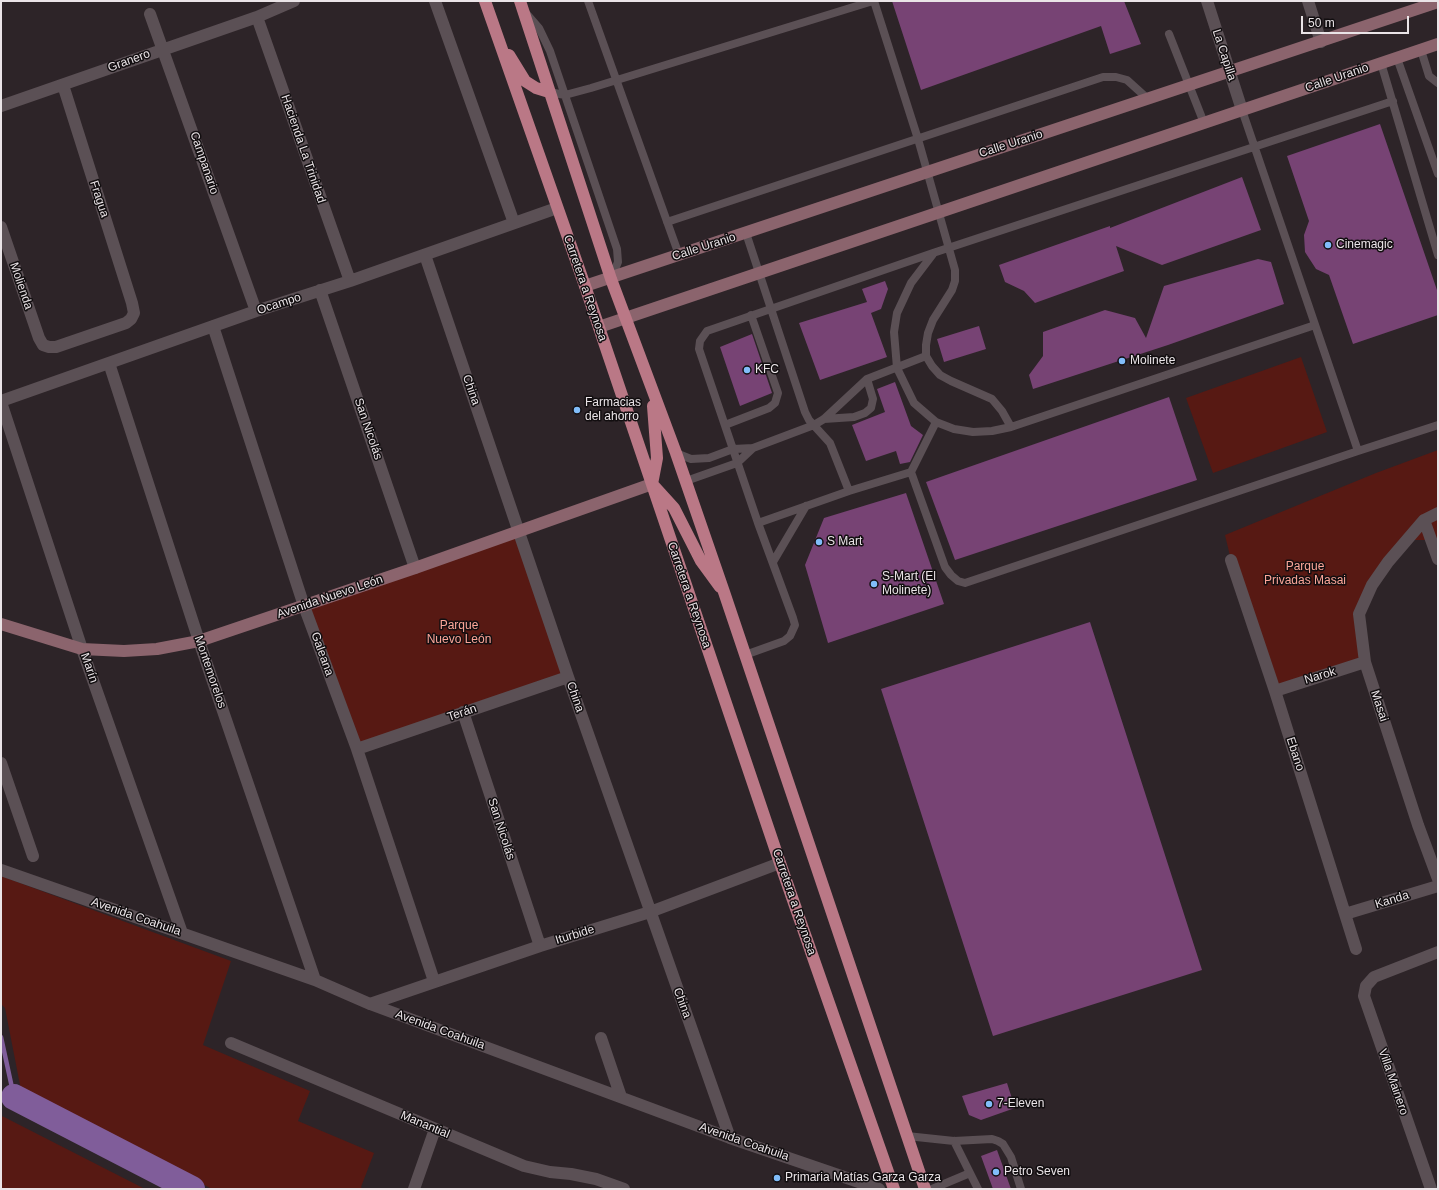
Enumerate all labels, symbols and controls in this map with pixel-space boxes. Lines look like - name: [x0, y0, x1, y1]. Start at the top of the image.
- scale bar: [1303, 8, 1411, 34]
- text: 50 m: [1308, 16, 1335, 30]
- street label: La Capilla: [1209, 27, 1239, 83]
- street label: Granero: [106, 47, 152, 75]
- street label: Calle Uranio: [1303, 60, 1371, 96]
- street label: Hacienda La Trinidad: [278, 93, 328, 205]
- street label: Calle Uranio: [977, 127, 1045, 161]
- street label: Campanario: [187, 130, 221, 196]
- street label: Fragua: [86, 179, 112, 219]
- street label: Calle Uranio: [670, 230, 738, 264]
- street label: Carretera a Reynosa: [560, 233, 610, 343]
- place label: Cinemagic: [1336, 238, 1393, 252]
- marker: Cinemagic: [1323, 240, 1333, 250]
- street label: Molienda: [6, 261, 36, 311]
- street label: Ocampo: [255, 290, 303, 318]
- place label: Molinete: [1130, 354, 1175, 368]
- marker: Molinete: [1117, 356, 1127, 366]
- place label: KFC: [755, 363, 779, 377]
- marker: KFC: [742, 365, 752, 375]
- street label: China: [459, 373, 483, 407]
- street label: San Nicolás: [351, 396, 385, 462]
- place label: Farmacias del ahorro: [585, 396, 641, 424]
- marker: Farmacias del ahorro: [572, 405, 582, 415]
- place label: S Mart: [827, 535, 862, 549]
- marker: S Mart: [814, 537, 824, 547]
- street label: Carretera a Reynosa: [664, 540, 714, 650]
- park label: Parque Privadas Masai: [1264, 560, 1346, 588]
- place label: S-Mart (El Molinete): [882, 570, 936, 598]
- street label: Avenida Nuevo León: [275, 572, 385, 622]
- marker: S-Mart (El Molinete): [869, 579, 879, 589]
- park label: Parque Nuevo León: [427, 619, 491, 647]
- street label: Galeana: [307, 630, 337, 678]
- street label: Montemorelos: [191, 634, 229, 710]
- street label: Marín: [77, 651, 101, 685]
- street label: Narok: [1303, 664, 1337, 688]
- street label: China: [563, 680, 587, 714]
- street label: Masai: [1367, 689, 1391, 723]
- street label: Terán: [445, 701, 479, 725]
- street label: Ebano: [1283, 735, 1307, 773]
- street label: San Nicolás: [484, 796, 518, 862]
- street label: Carretera a Reynosa: [769, 847, 819, 957]
- street label: Kanda: [1373, 888, 1411, 912]
- street label: Avenida Coahuila: [89, 895, 183, 939]
- street label: Iturbide: [554, 922, 596, 948]
- street label: China: [670, 986, 694, 1020]
- street label: Avenida Coahuila: [393, 1007, 487, 1053]
- street label: Villa Mainero: [1375, 1047, 1411, 1117]
- place label: 7-Eleven: [997, 1097, 1044, 1111]
- marker: 7-Eleven: [984, 1099, 994, 1109]
- street label: Manantial: [398, 1108, 452, 1142]
- street label: Avenida Coahuila: [697, 1120, 791, 1164]
- place label: Petro Seven: [1004, 1165, 1070, 1179]
- marker: Petro Seven: [991, 1167, 1001, 1177]
- place label: Primaria Matías Garza Garza: [785, 1171, 941, 1185]
- marker: Primaria Matías Garza Garza: [772, 1173, 782, 1183]

